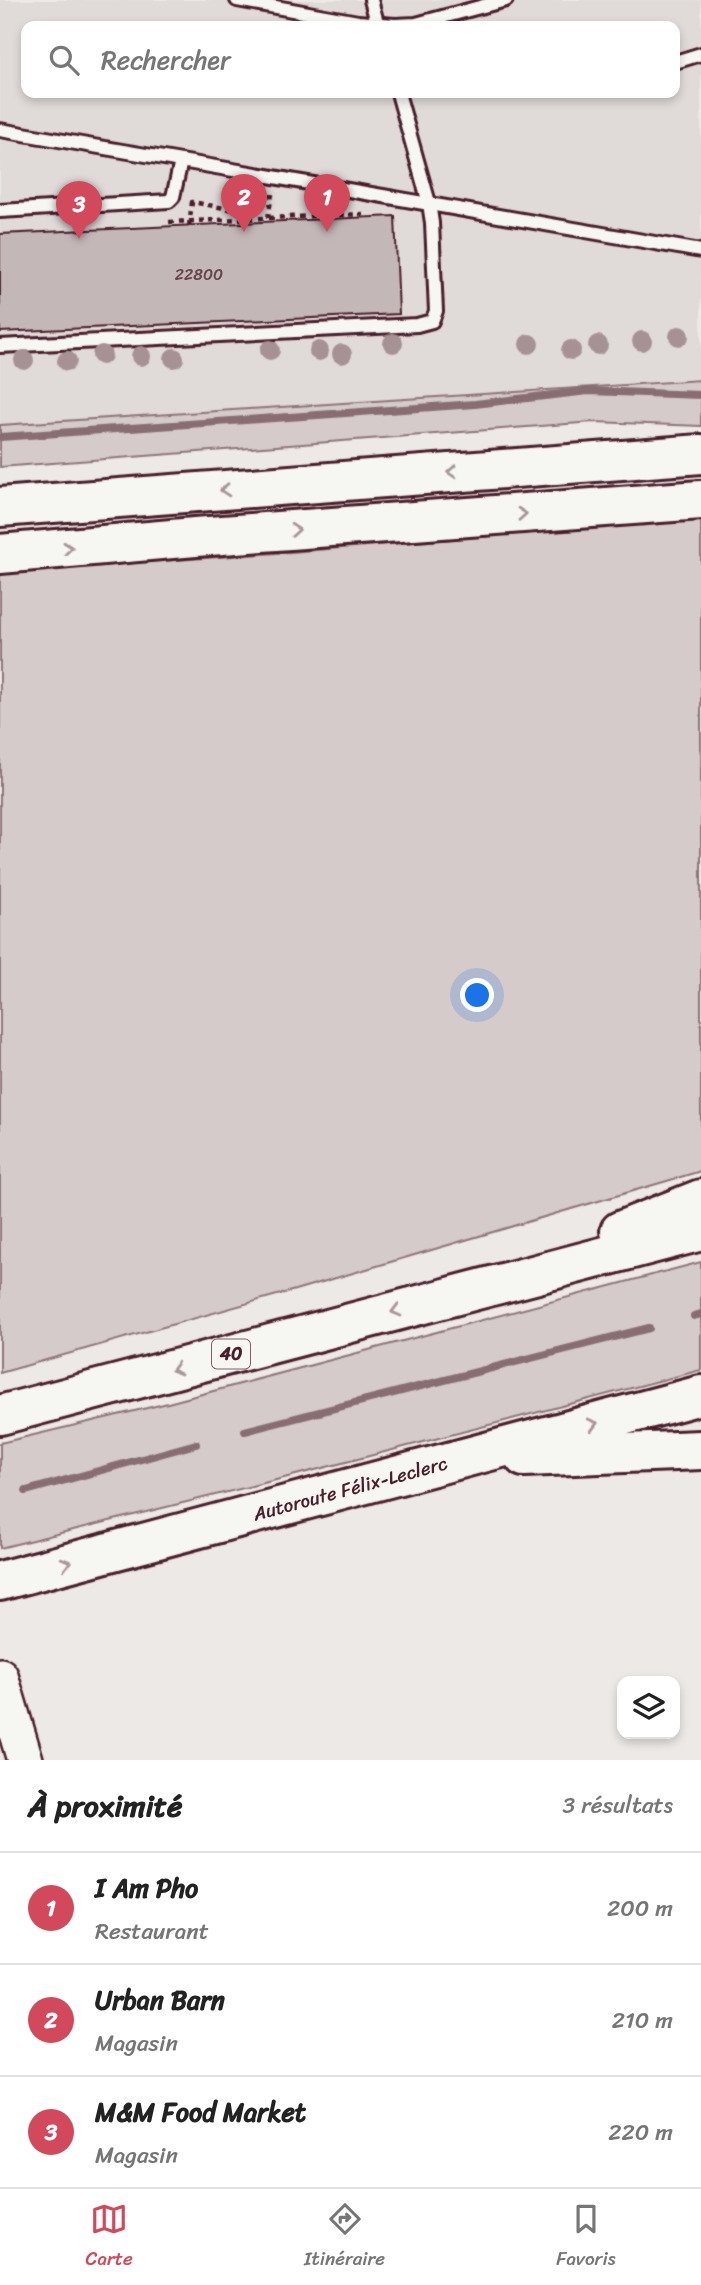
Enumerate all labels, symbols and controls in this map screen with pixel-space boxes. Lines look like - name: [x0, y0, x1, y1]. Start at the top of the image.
- search box: [21, 21, 680, 98]
- text: Rechercher: [101, 37, 231, 83]
- icon: search: [45, 41, 83, 79]
- pin: 2: [221, 174, 267, 232]
- pin: 1: [304, 174, 350, 232]
- pin: 3: [56, 181, 102, 239]
- house number: 22800: [175, 260, 223, 289]
- one-way arrow: [446, 464, 457, 479]
- one-way arrow: [219, 482, 230, 497]
- one-way arrow: [516, 507, 527, 522]
- one-way arrow: [290, 523, 301, 538]
- one-way arrow: [63, 541, 74, 556]
- your location: [460, 978, 494, 1012]
- one-way arrow: [390, 1303, 402, 1317]
- road number: 40: [212, 1339, 250, 1368]
- one-way arrow: [170, 1361, 182, 1375]
- one-way arrow: [587, 1418, 599, 1432]
- street label: Autoroute Félix-Leclerc: [248, 1447, 452, 1531]
- one-way arrow: [60, 1557, 72, 1571]
- map controls: [617, 1676, 680, 1739]
- button: layers: [617, 1676, 680, 1739]
- text: À proximité: [28, 1779, 182, 1833]
- text: 3 résultats: [563, 1785, 673, 1826]
- text: I Am Pho: [95, 1865, 198, 1911]
- text: 1: [46, 1888, 56, 1929]
- text: 200 m: [607, 1888, 673, 1929]
- text: Restaurant: [95, 1911, 209, 1952]
- text: Urban Barn: [95, 1977, 225, 2023]
- text: 2: [44, 2000, 58, 2041]
- text: 210 m: [612, 2000, 673, 2041]
- text: Magasin: [95, 2023, 178, 2064]
- text: M&M Food Market: [95, 2089, 306, 2135]
- text: 3: [45, 2112, 57, 2153]
- text: 220 m: [608, 2112, 673, 2153]
- text: Magasin: [95, 2135, 178, 2176]
- tab: Carte: [86, 2200, 133, 2275]
- tab: Itinéraire: [304, 2200, 385, 2275]
- tab: Favoris: [556, 2200, 615, 2275]

